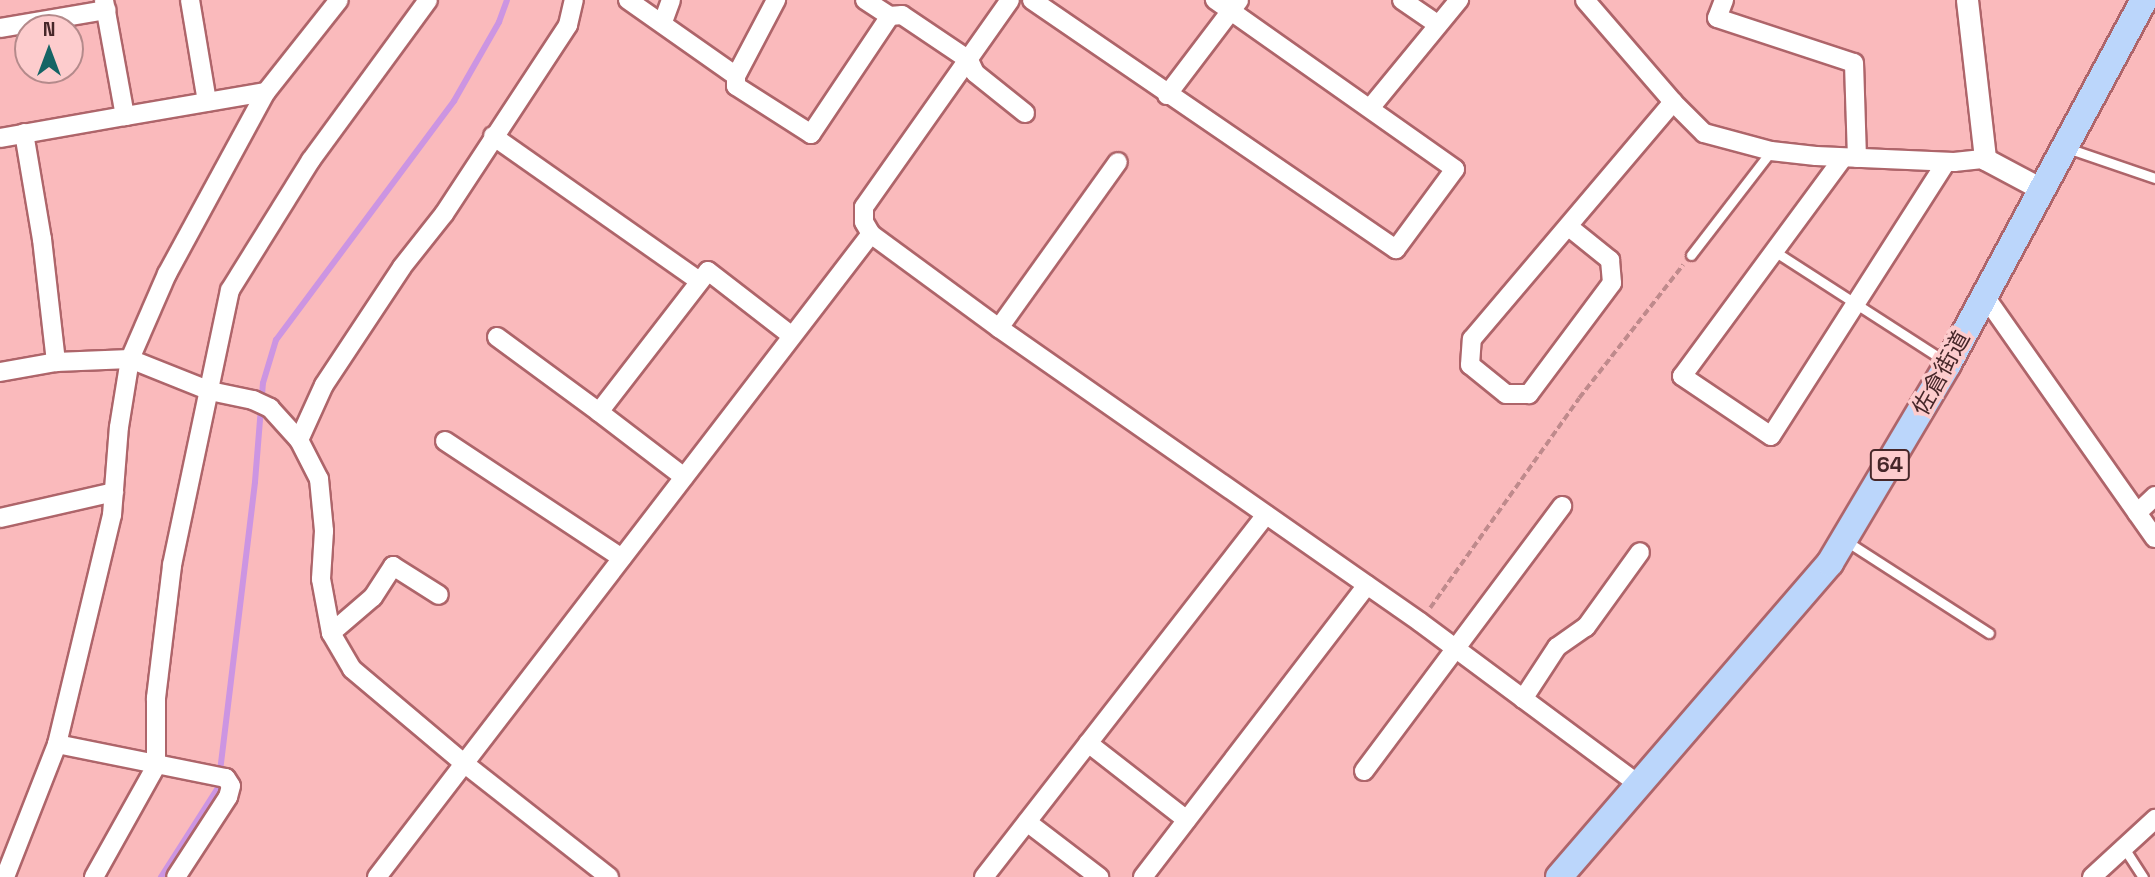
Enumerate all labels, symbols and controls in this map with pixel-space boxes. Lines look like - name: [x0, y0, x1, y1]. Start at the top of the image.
- north arrow: [14, 14, 84, 84]
- text: N: [43, 17, 55, 42]
- street label: 佐倉街道: [1907, 326, 1975, 420]
- road number: 64: [1869, 448, 1911, 482]

